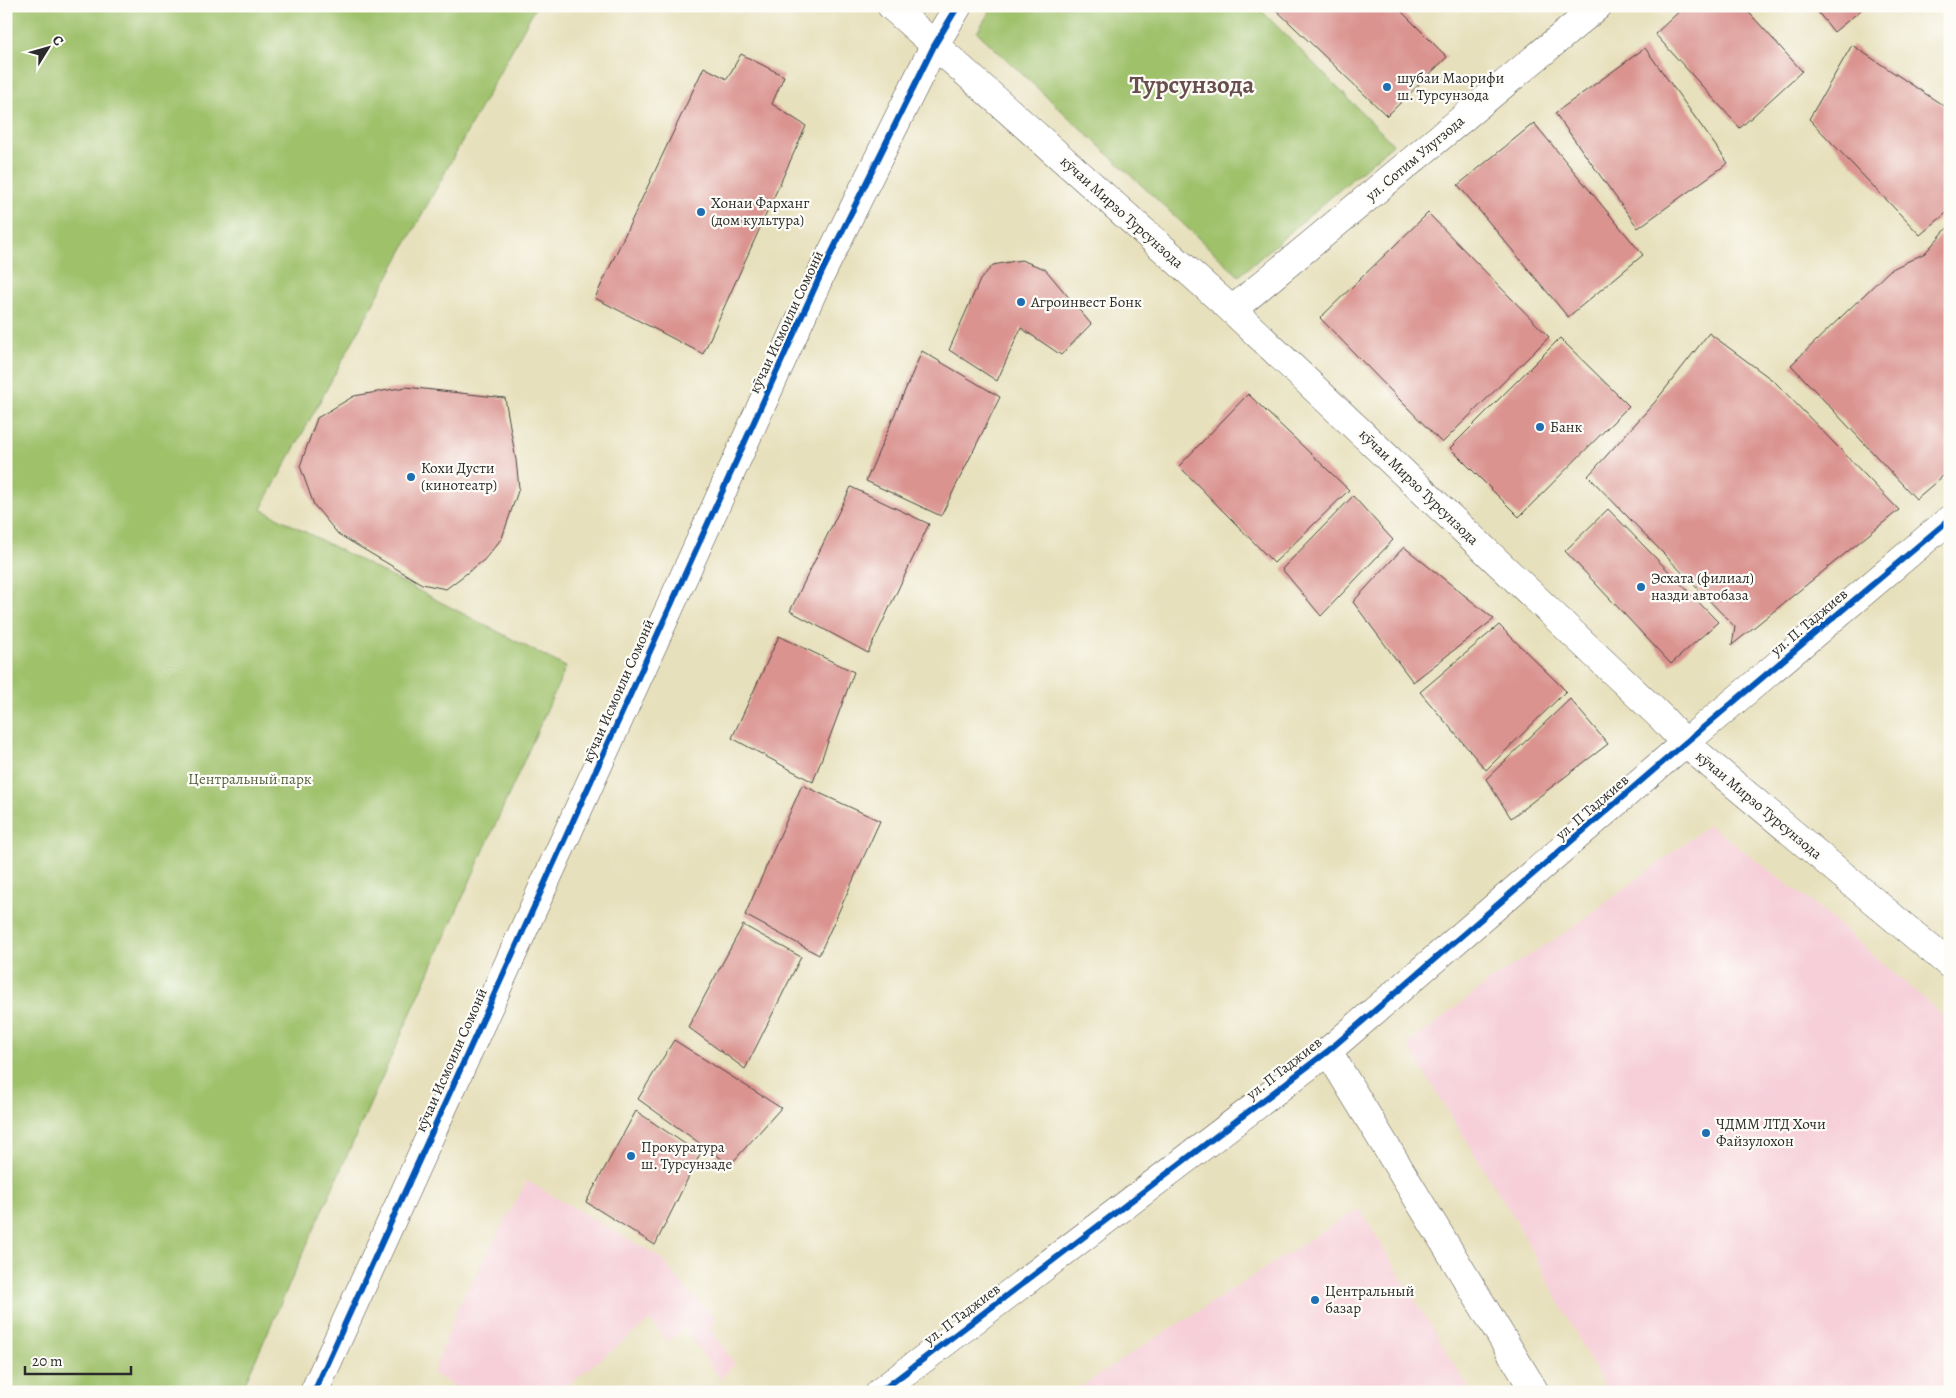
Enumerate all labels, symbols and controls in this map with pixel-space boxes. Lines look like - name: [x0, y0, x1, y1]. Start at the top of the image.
- north arrow: [22, 22, 72, 72]
- text: С: [48, 31, 68, 50]
- district label: Турсунзода: [1130, 68, 1255, 102]
- place label: шубаи Маорифи ш. Турсунзода: [1397, 68, 1504, 105]
- marker: шубаи Маорифи ш. Турсунзода: [1381, 81, 1393, 93]
- street label: ул. Сотим Улугзода: [1361, 111, 1469, 206]
- street label: кӯчаи Мирзо Турсунзода: [1056, 151, 1188, 273]
- place label: Хонаи Фарханг (дом культура): [711, 193, 810, 230]
- marker: Хонаи Фарханг (дом культура): [695, 206, 707, 218]
- street label: кӯчаи Исмоили Сомонӣ: [744, 247, 828, 397]
- place label: Агроинвест Бонк: [1030, 292, 1142, 312]
- marker: Агроинвест Бонк: [1015, 296, 1027, 308]
- place label: Банк: [1550, 417, 1583, 437]
- marker: Банк: [1534, 421, 1546, 433]
- street label: кӯчаи Мирзо Турсунзода: [1355, 425, 1483, 550]
- place label: Кохи Дусти (кинотеатр): [421, 458, 497, 495]
- marker: Кохи Дусти (кинотеатр): [405, 471, 417, 483]
- place label: Эсхата (филиал) назди автобаза: [1651, 568, 1754, 605]
- marker: Эсхата (филиал) назди автобаза: [1635, 581, 1647, 593]
- street label: ул. П. Таджиев: [1766, 584, 1852, 661]
- street label: кӯчаи Исмоили Сомонӣ: [577, 616, 659, 766]
- street label: кӯчаи Мирзо Турсунзода: [1692, 746, 1826, 864]
- park label: Центральный парк: [188, 769, 312, 789]
- street label: ул. П Таджиев: [1550, 770, 1633, 845]
- street label: кӯчаи Исмоили Сомонӣ: [410, 985, 492, 1135]
- street label: ул. П Таджиев: [1241, 1032, 1326, 1104]
- place label: ЧДММ ЛТД Хочи Файзулохон: [1716, 1114, 1826, 1151]
- marker: ЧДММ ЛТД Хочи Файзулохон: [1700, 1127, 1712, 1139]
- place label: Прокуратура ш. Турсунзаде: [641, 1137, 732, 1174]
- marker: Прокуратура ш. Турсунзаде: [625, 1150, 637, 1162]
- street label: ул. П Таджиев: [919, 1279, 1004, 1350]
- place label: Центральный базар: [1325, 1281, 1414, 1318]
- marker: Центральный базар: [1309, 1294, 1321, 1306]
- scale bar: [25, 1343, 131, 1375]
- text: 20 m: [32, 1351, 63, 1371]

